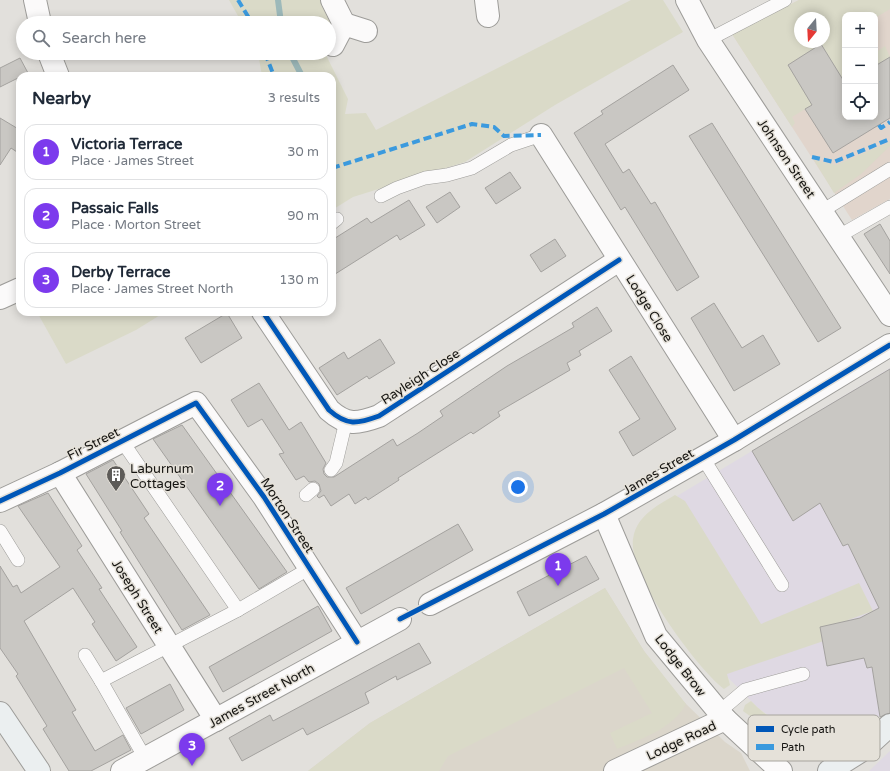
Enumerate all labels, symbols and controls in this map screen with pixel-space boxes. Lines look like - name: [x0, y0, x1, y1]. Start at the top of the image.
- north arrow: [794, 12, 830, 48]
- map controls: [842, 12, 878, 120]
- button: +: [842, 12, 878, 48]
- search box: [16, 16, 336, 60]
- icon: search: [30, 27, 52, 49]
- text: Search here: [62, 29, 146, 47]
- button: −: [842, 48, 878, 84]
- button: locate: [842, 84, 878, 120]
- text: Nearby: [32, 88, 91, 109]
- text: 3 results: [268, 90, 320, 106]
- street label: Johnson Street: [754, 116, 819, 201]
- text: Victoria Terrace: [71, 135, 183, 153]
- text: 1: [42, 144, 50, 160]
- text: 30 m: [287, 144, 319, 160]
- text: Place · James Street: [71, 153, 194, 169]
- text: Passaic Falls: [71, 199, 159, 217]
- text: 2: [42, 208, 50, 224]
- text: 90 m: [287, 208, 319, 224]
- text: Place · Morton Street: [71, 217, 201, 233]
- text: Derby Terrace: [71, 263, 171, 281]
- text: 3: [42, 272, 50, 288]
- text: 130 m: [279, 272, 319, 288]
- street label: Lodge Close: [622, 272, 676, 345]
- text: Place · James Street North: [71, 281, 233, 297]
- street label: Rayleigh Close: [378, 345, 463, 408]
- street label: Fir Street: [65, 424, 122, 464]
- street label: James Street: [620, 445, 697, 499]
- place label: Laburnum Cottages: [130, 461, 194, 492]
- building icon: Laburnum Cottages: [105, 464, 127, 492]
- pin: 2: [207, 473, 233, 506]
- street label: Morton Street: [257, 475, 317, 556]
- your location: [508, 477, 528, 497]
- pin: 1: [545, 553, 571, 586]
- street label: Joseph Street: [108, 557, 166, 637]
- street label: Lodge Brow: [651, 631, 709, 700]
- street label: James Street North: [206, 660, 317, 732]
- legend: [748, 715, 880, 761]
- street label: Lodge Road: [644, 718, 719, 764]
- text: Cycle path: [781, 723, 836, 736]
- pin: 3: [179, 733, 205, 766]
- text: Path: [781, 741, 805, 754]

